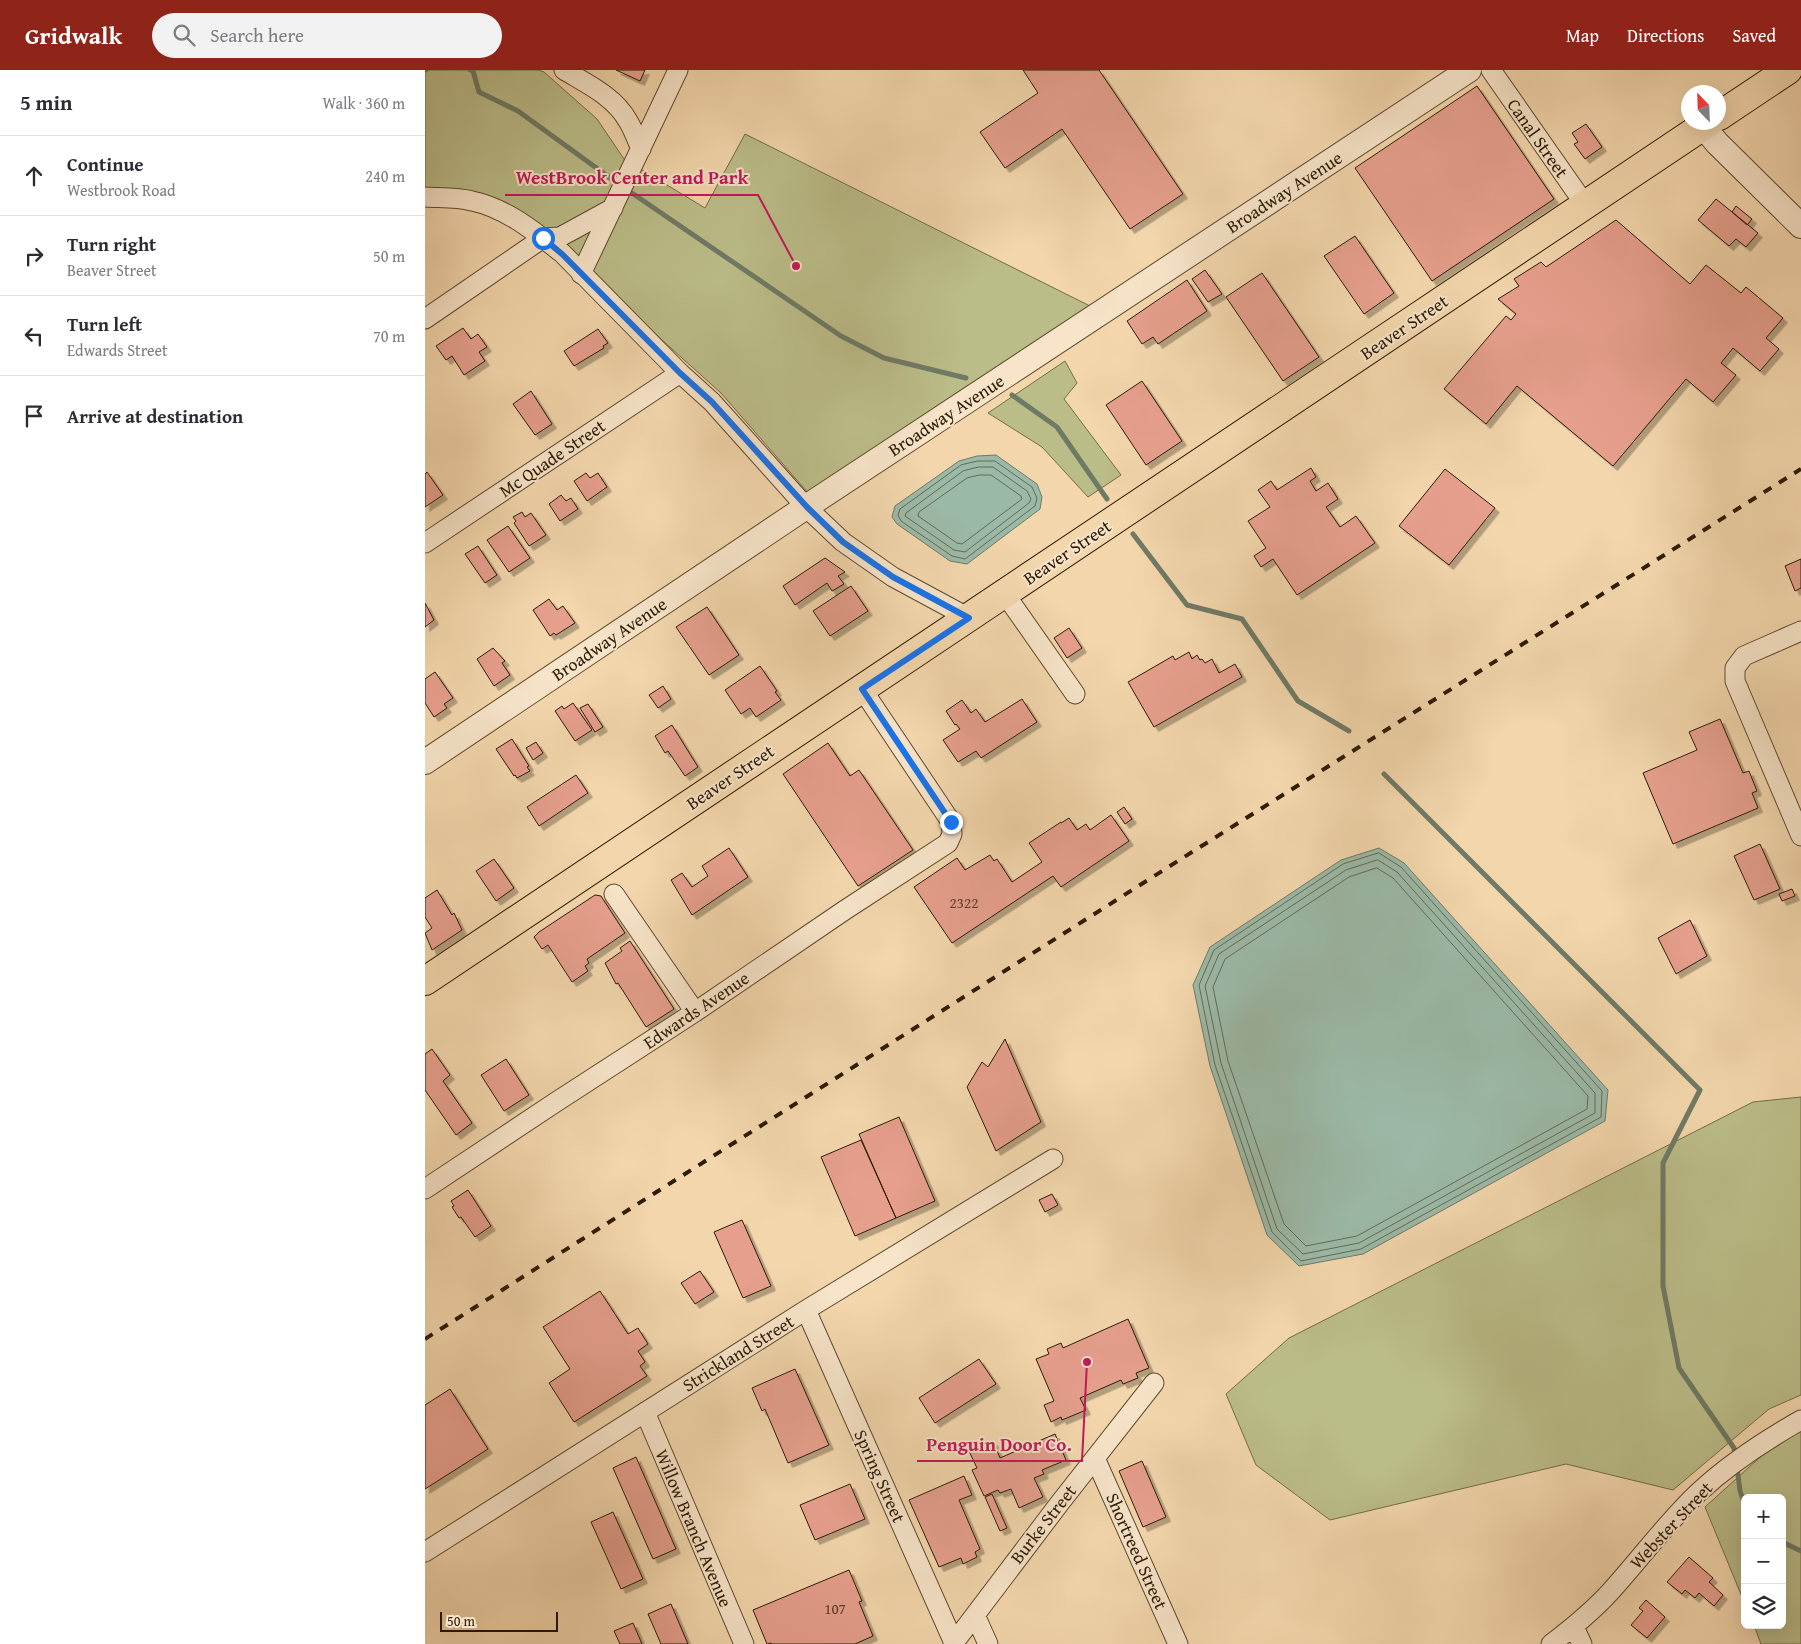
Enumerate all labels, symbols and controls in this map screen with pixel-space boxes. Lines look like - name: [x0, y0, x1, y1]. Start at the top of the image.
- search box: [152, 13, 502, 58]
- text: Gridwalk: [25, 18, 122, 53]
- icon: search: [170, 21, 198, 49]
- text: Search here: [210, 21, 304, 49]
- text: Map: [1566, 22, 1599, 49]
- text: Directions: [1627, 22, 1704, 49]
- text: Saved: [1732, 22, 1776, 49]
- north arrow: [1681, 85, 1726, 130]
- text: 5 min: [20, 87, 72, 118]
- text: Walk · 360 m: [322, 91, 405, 115]
- street label: Canal Street: [1501, 93, 1576, 184]
- street label: Broadway Avenue: [1220, 144, 1348, 240]
- text: Continue: [67, 150, 144, 178]
- callout: WestBrook Center and Park: [505, 161, 758, 195]
- icon: ahead: [20, 162, 48, 190]
- text: WestBrook Center and Park: [516, 163, 748, 191]
- text: 240 m: [365, 164, 405, 188]
- text: Westbrook Road: [67, 178, 176, 202]
- route start: [532, 227, 555, 250]
- text: Turn right: [67, 230, 156, 258]
- icon: right: [20, 242, 48, 270]
- text: 50 m: [373, 244, 405, 268]
- text: Beaver Street: [67, 258, 157, 282]
- street label: Beaver Street: [1355, 287, 1454, 366]
- text: Turn left: [67, 310, 142, 338]
- icon: left: [20, 322, 48, 350]
- text: 70 m: [373, 324, 405, 348]
- text: Edwards Street: [67, 338, 168, 362]
- street label: Broadway Avenue: [882, 367, 1010, 463]
- icon: arrive: [20, 402, 48, 430]
- text: Arrive at destination: [67, 402, 243, 430]
- street label: Mc Quade Street: [493, 412, 611, 504]
- street label: Beaver Street: [1018, 512, 1117, 591]
- street label: Broadway Avenue: [546, 590, 672, 688]
- street label: Beaver Street: [681, 737, 780, 816]
- route end: [940, 811, 963, 834]
- house number: 2322: [950, 892, 978, 913]
- street label: Edwards Avenue: [637, 964, 755, 1056]
- street label: Strickland Street: [677, 1307, 800, 1398]
- street label: Spring Street: [847, 1425, 913, 1528]
- callout: Penguin Door Co.: [917, 1427, 1082, 1461]
- text: Penguin Door Co.: [926, 1430, 1072, 1458]
- street label: Willow Branch Avenue: [649, 1445, 739, 1611]
- street label: Webster Street: [1623, 1475, 1719, 1575]
- street label: Burke Street: [1003, 1478, 1083, 1569]
- street label: Shortreed Street: [1099, 1488, 1175, 1614]
- map controls: [1741, 1494, 1786, 1629]
- button: +: [1741, 1494, 1786, 1539]
- button: −: [1741, 1539, 1786, 1584]
- button: layers: [1741, 1584, 1786, 1629]
- house number: 107: [824, 1598, 846, 1619]
- scale bar: [440, 1609, 557, 1632]
- text: 50 m: [447, 1611, 475, 1631]

